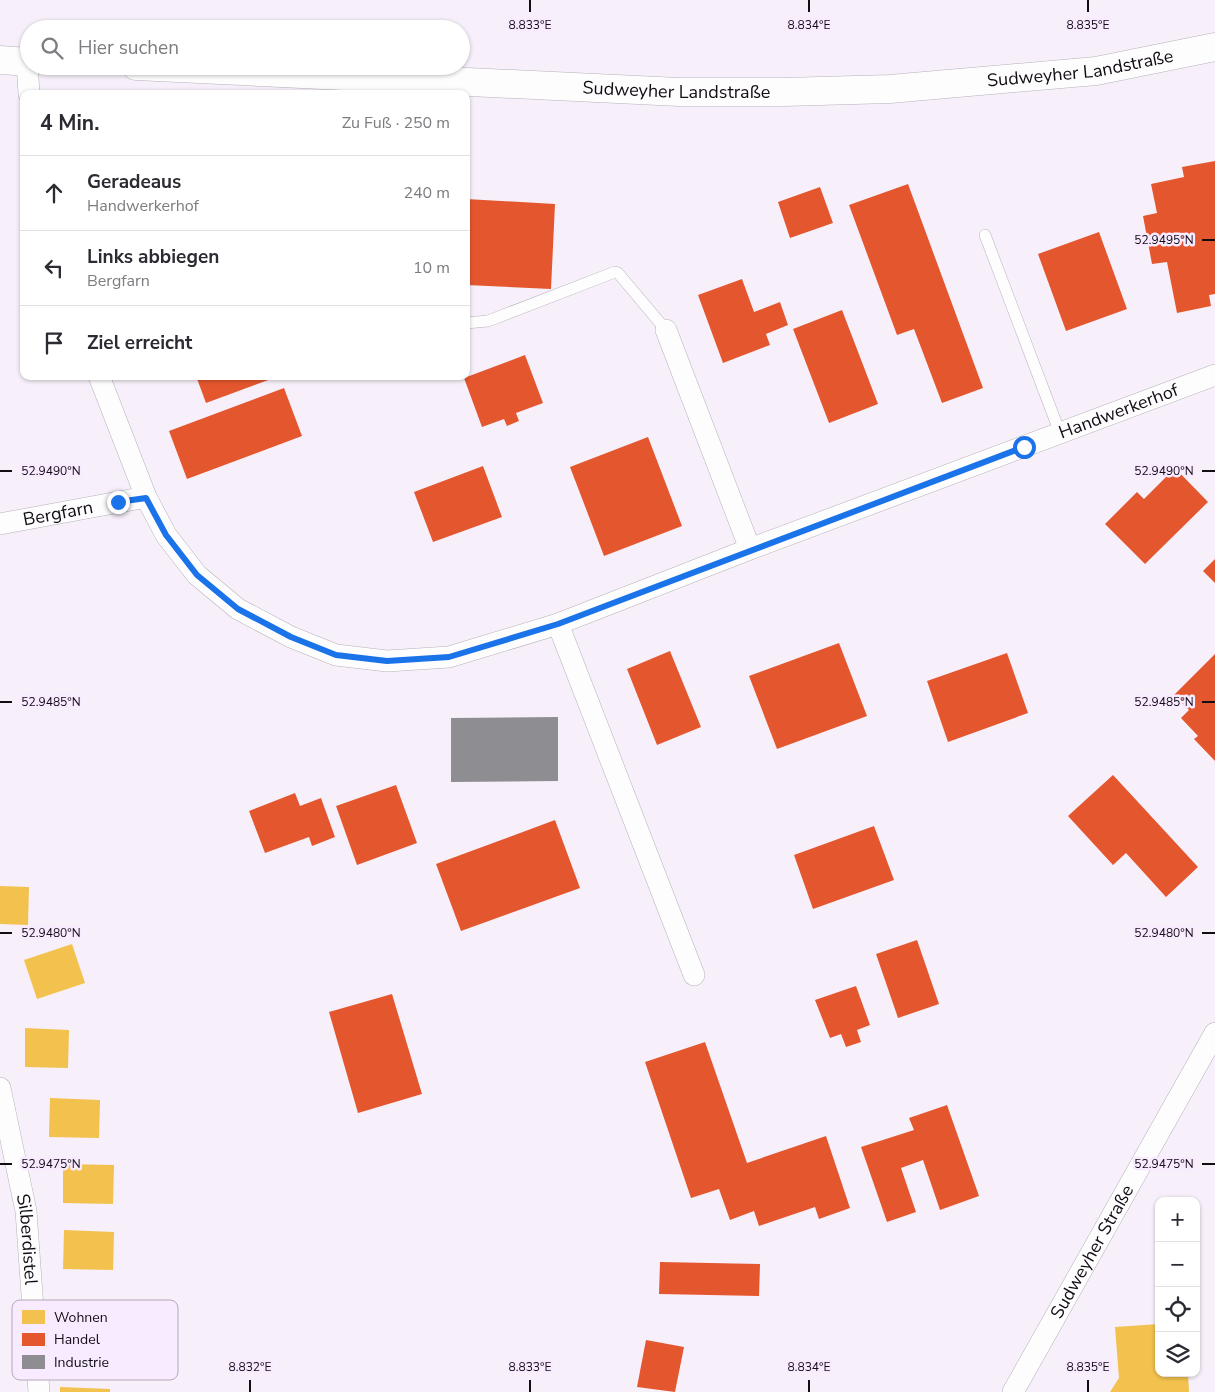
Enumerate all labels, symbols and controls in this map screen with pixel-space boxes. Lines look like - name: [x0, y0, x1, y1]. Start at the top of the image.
- text: 8.833°E: [509, 17, 551, 33]
- text: 8.834°E: [788, 17, 830, 33]
- text: 8.835°E: [1067, 17, 1109, 33]
- search box: [20, 20, 470, 75]
- icon: search: [38, 34, 66, 62]
- text: Hier suchen: [78, 35, 179, 61]
- street label: Sudweyher Landstraße: [986, 44, 1175, 92]
- street label: Sudweyher Landstraße: [582, 75, 770, 104]
- text: 4 Min.: [40, 109, 99, 137]
- text: Zu Fuß · 250 m: [342, 112, 450, 134]
- text: Geradeaus: [87, 169, 181, 195]
- icon: ahead: [40, 179, 68, 207]
- text: 240 m: [403, 182, 450, 204]
- text: Handwerkerhof: [87, 195, 199, 217]
- text: 52.9495°N: [1134, 232, 1194, 248]
- text: Links abbiegen: [87, 244, 219, 270]
- icon: left: [40, 254, 68, 282]
- text: 10 m: [413, 257, 450, 279]
- text: Bergfarn: [87, 270, 150, 292]
- icon: arrive: [40, 329, 68, 357]
- text: Ziel erreicht: [87, 330, 192, 356]
- street label: Handwerkerhof: [1055, 377, 1183, 444]
- route start: [1013, 436, 1036, 459]
- text: 52.9490°N: [21, 463, 81, 479]
- text: 52.9490°N: [1134, 463, 1194, 479]
- route end: [107, 491, 130, 514]
- street label: Bergfarn: [21, 495, 95, 532]
- text: 52.9485°N: [21, 694, 81, 710]
- text: 52.9485°N: [1134, 694, 1194, 710]
- text: 52.9480°N: [21, 925, 81, 941]
- text: 52.9480°N: [1134, 925, 1194, 941]
- text: 52.9475°N: [21, 1156, 81, 1172]
- text: 52.9475°N: [1134, 1156, 1194, 1172]
- street label: Sudweyher Straße: [1045, 1180, 1139, 1323]
- street label: Silberdistel: [11, 1191, 43, 1286]
- map controls: [1155, 1197, 1200, 1377]
- button: +: [1155, 1197, 1200, 1242]
- button: −: [1155, 1242, 1200, 1287]
- button: locate: [1155, 1287, 1200, 1332]
- legend: [12, 1300, 178, 1380]
- text: Wohnen: [54, 1308, 108, 1327]
- text: Handel: [54, 1330, 101, 1349]
- button: layers: [1155, 1332, 1200, 1377]
- text: Industrie: [54, 1353, 109, 1372]
- text: 8.832°E: [229, 1359, 271, 1375]
- text: 8.833°E: [509, 1359, 551, 1375]
- text: 8.834°E: [788, 1359, 830, 1375]
- text: 8.835°E: [1067, 1359, 1109, 1375]

